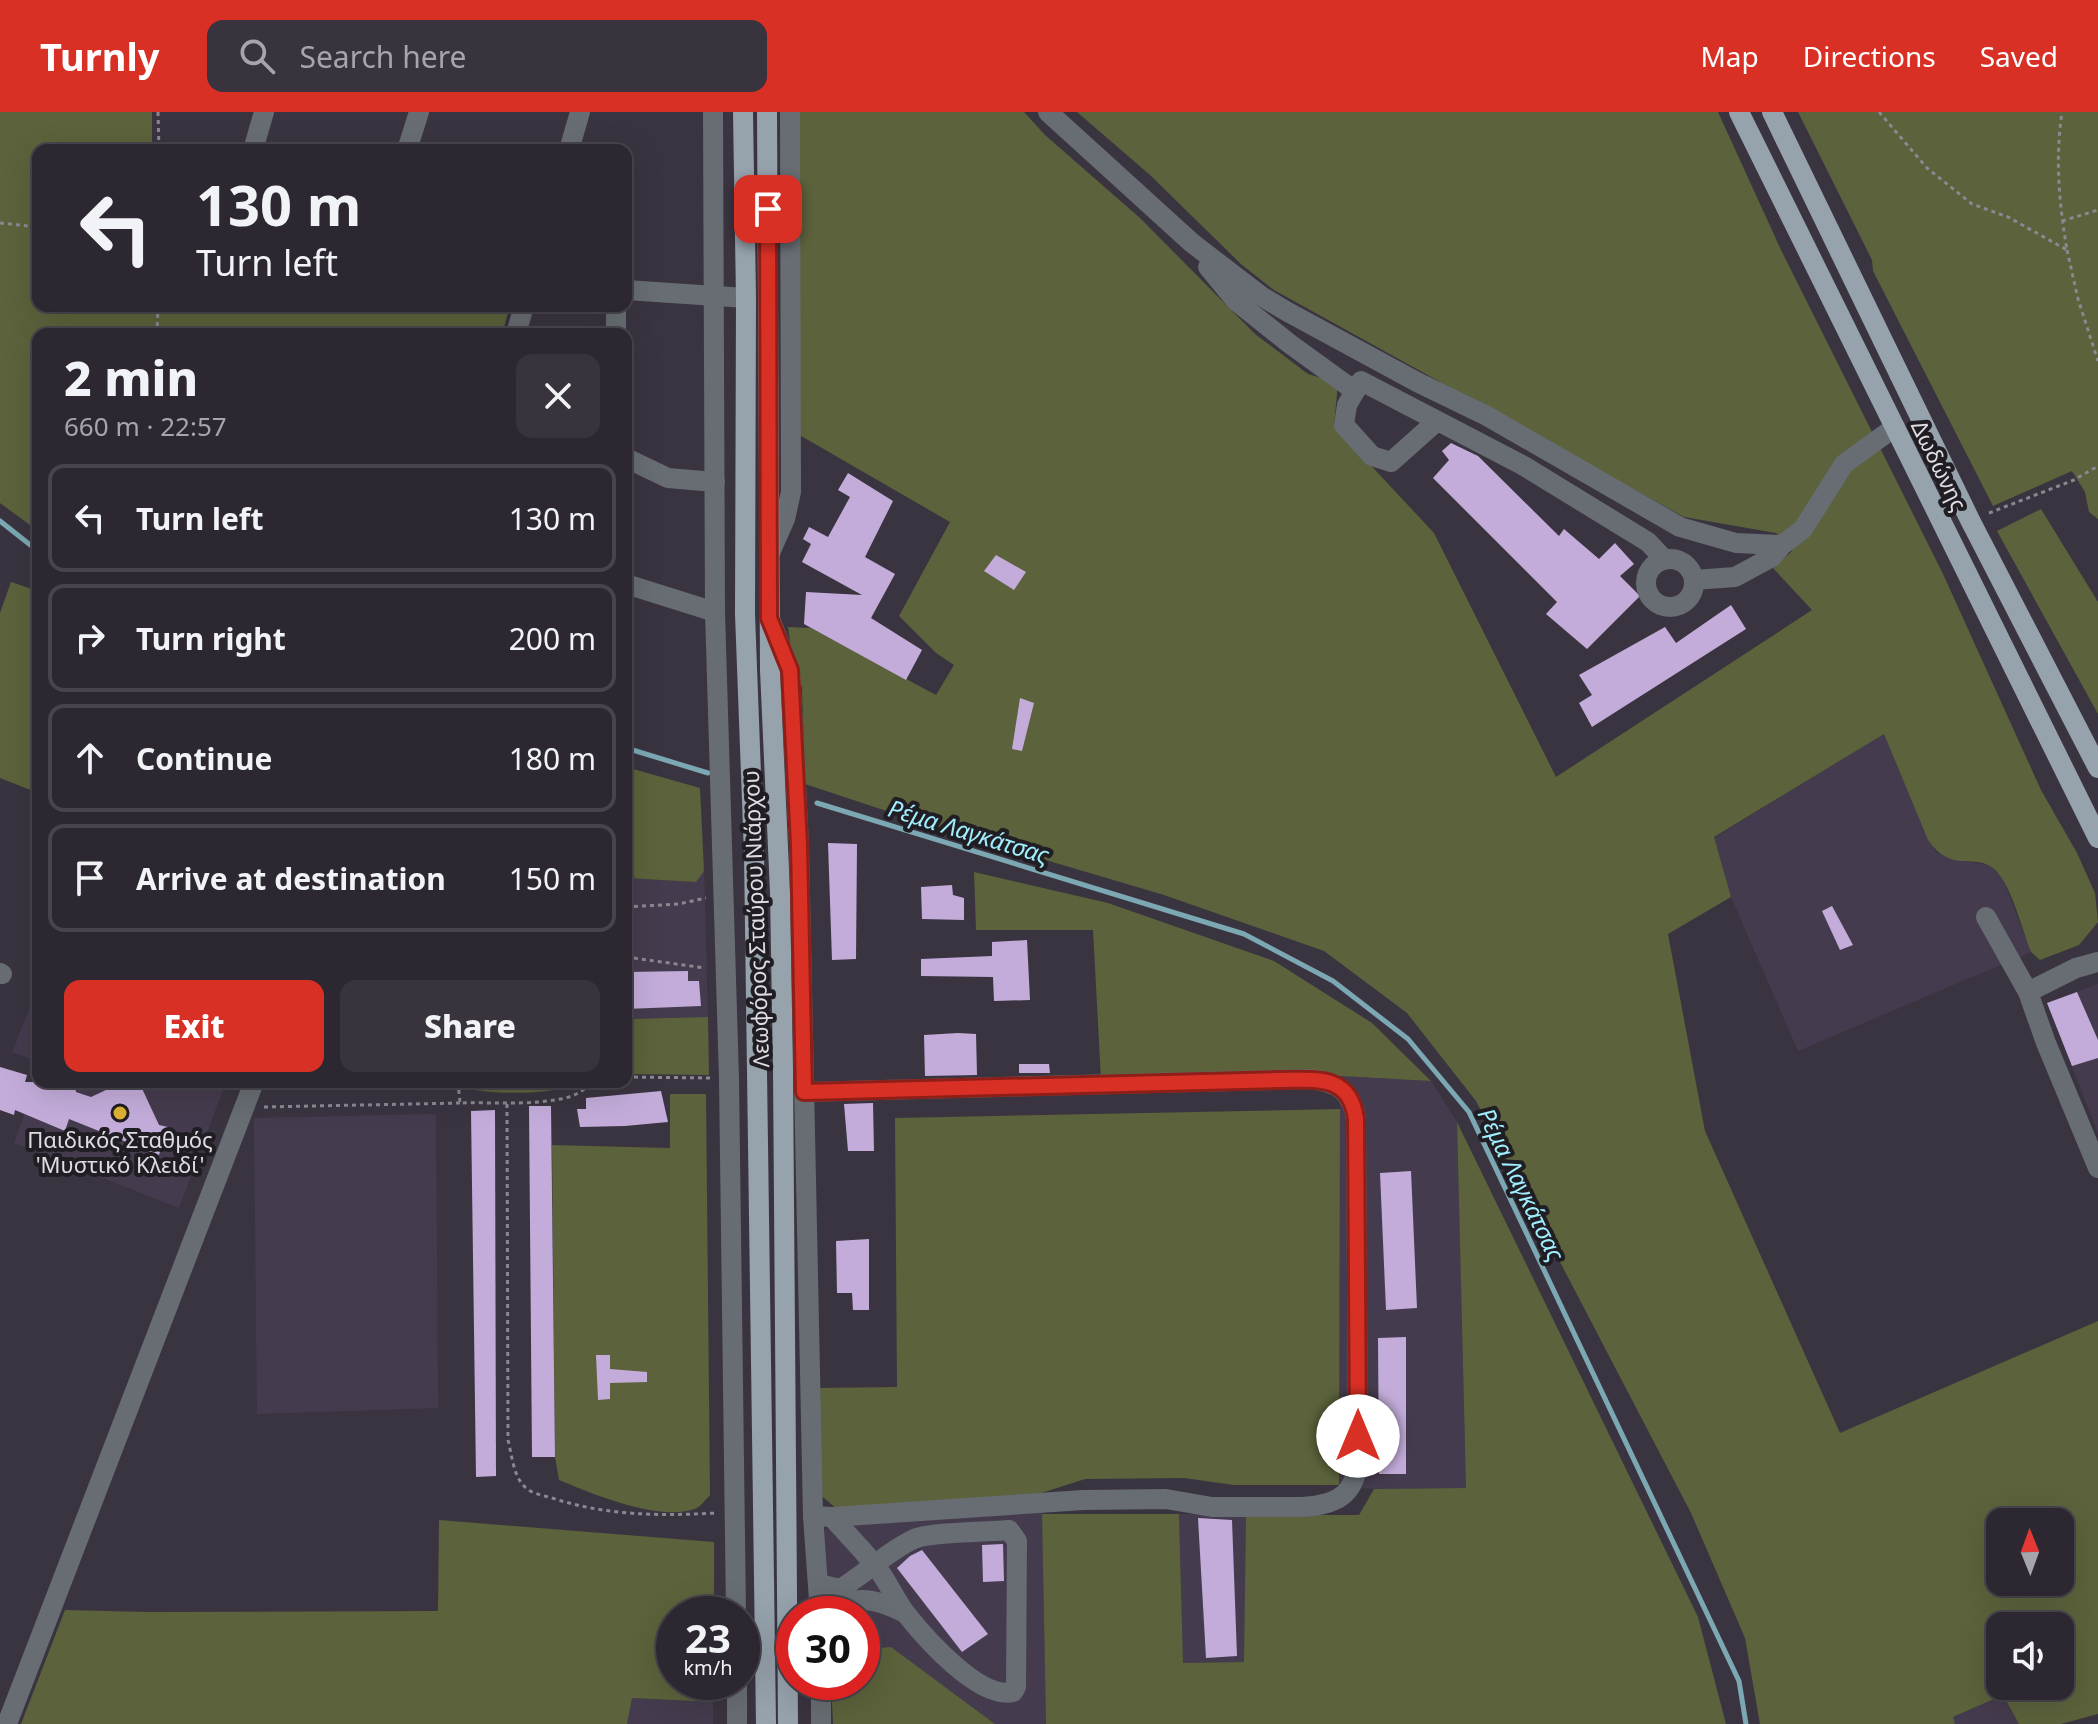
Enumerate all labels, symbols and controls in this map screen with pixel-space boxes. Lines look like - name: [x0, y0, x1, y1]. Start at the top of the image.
- search box: [207, 20, 767, 92]
- text: Turnly: [40, 30, 159, 82]
- icon: search: [235, 34, 279, 78]
- text: Search here: [299, 36, 466, 77]
- text: Map: [1700, 37, 1759, 75]
- text: Directions: [1803, 37, 1936, 75]
- text: Saved: [1980, 37, 2058, 75]
- text: 130 m: [196, 166, 361, 242]
- pin: [734, 175, 802, 243]
- icon: left: [64, 176, 168, 280]
- icon: arrive: [746, 187, 790, 231]
- text: Turn left: [196, 238, 338, 287]
- text: 2 min: [64, 345, 198, 410]
- button: close: [516, 354, 600, 438]
- text: 660 m · 22:57: [64, 408, 227, 444]
- street label: Δωδώνης: [1905, 415, 1975, 515]
- icon: left: [68, 496, 112, 540]
- text: Turn left: [136, 498, 264, 539]
- text: 130 m: [509, 498, 596, 539]
- icon: right: [68, 616, 112, 660]
- text: Turn right: [136, 618, 286, 659]
- text: 200 m: [509, 618, 596, 659]
- icon: ahead: [68, 736, 112, 780]
- text: Continue: [136, 738, 272, 779]
- text: 180 m: [509, 738, 596, 779]
- street label: Λεωφόρος Σταύρου Νιάρχου: [735, 770, 775, 1068]
- water label: Ρέμα Λαγκάτσας: [884, 791, 1054, 871]
- icon: arrive: [68, 856, 112, 900]
- text: Arrive at destination: [136, 858, 446, 899]
- text: 150 m: [509, 858, 596, 899]
- button: Exit: [64, 980, 324, 1072]
- button: Share: [340, 980, 600, 1072]
- water label: Ρέμα Λαγκάτσας: [1471, 1102, 1574, 1267]
- marker: Παιδικός Σταθμός 'Μυστικό Κλειδί': [111, 1104, 129, 1122]
- place label: Παιδικός Σταθμός 'Μυστικό Κλειδί': [27, 1124, 213, 1179]
- position arrow: [1316, 1394, 1400, 1478]
- north arrow: [1986, 1508, 2074, 1596]
- map controls: [1986, 1508, 2074, 1700]
- speed limit sign: 30: [776, 1596, 880, 1700]
- text: 23: [685, 1610, 731, 1665]
- button: sound: [1986, 1612, 2074, 1700]
- text: km/h: [683, 1654, 733, 1681]

